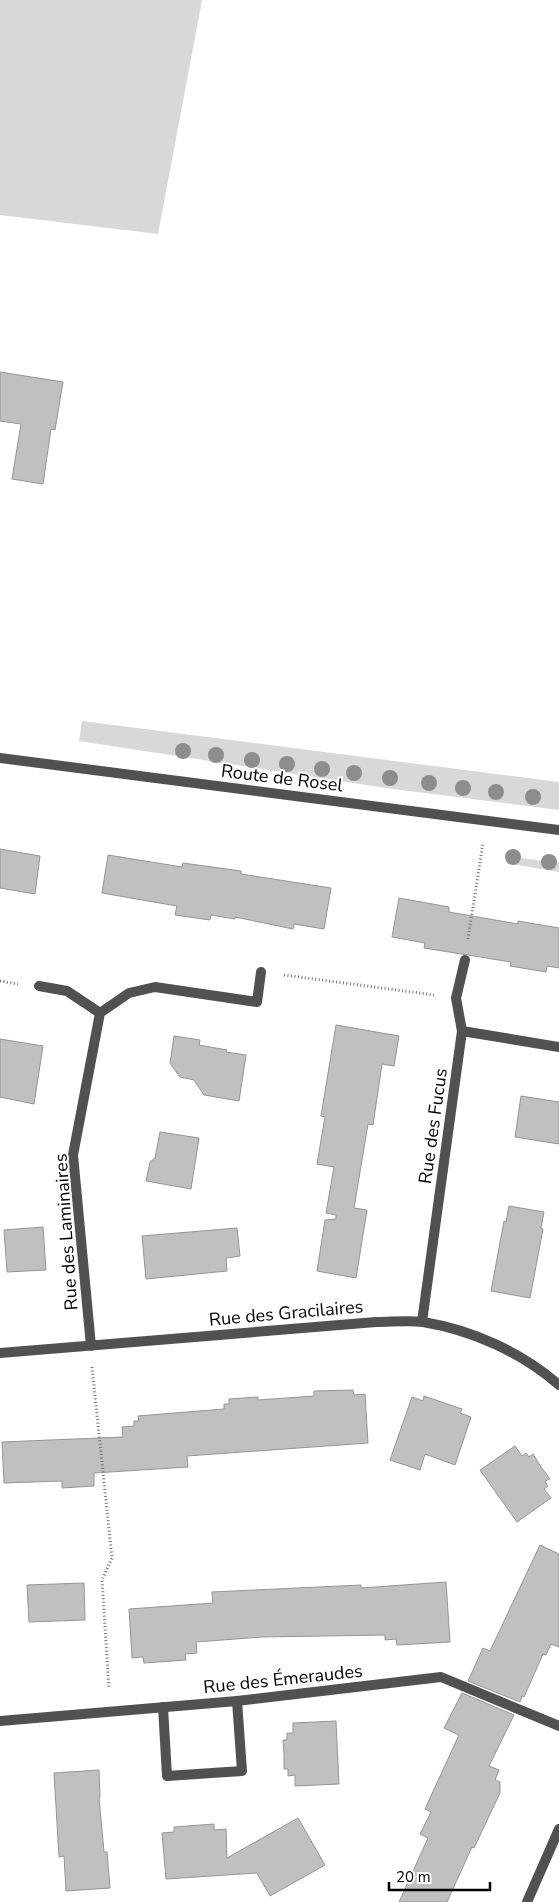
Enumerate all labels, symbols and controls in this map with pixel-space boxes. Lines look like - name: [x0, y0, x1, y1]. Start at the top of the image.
- street label: Route de Rosel: [220, 759, 345, 797]
- street label: Rue des Fucus: [413, 1067, 453, 1185]
- street label: Rue des Laminaires: [49, 1153, 83, 1311]
- street label: Rue des Gracilaires: [208, 1294, 364, 1332]
- street label: Rue des Émeraudes: [202, 1659, 364, 1699]
- scale bar: [389, 1860, 490, 1892]
- text: 20 m: [396, 1867, 431, 1887]

